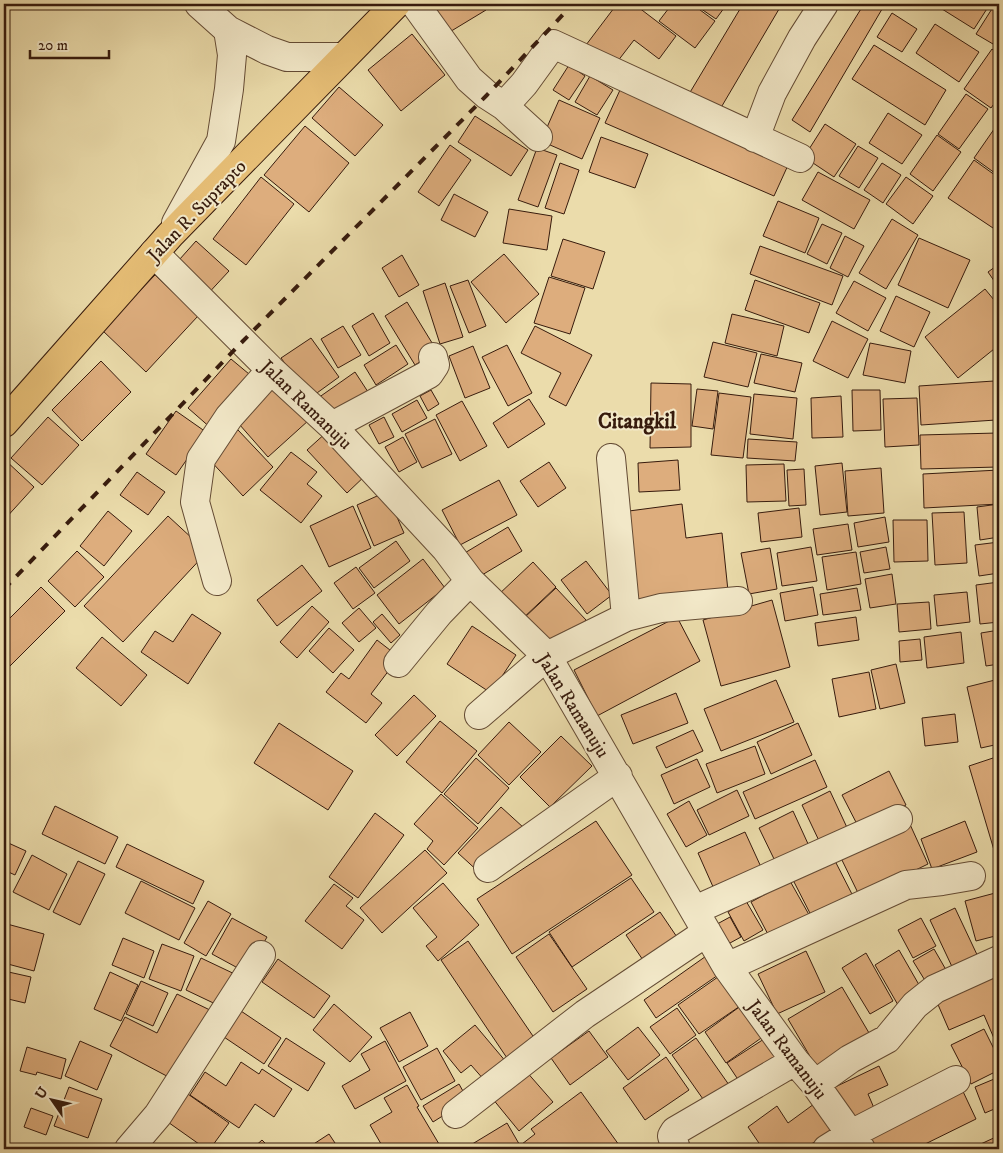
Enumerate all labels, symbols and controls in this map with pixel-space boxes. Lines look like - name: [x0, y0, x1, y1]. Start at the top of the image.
- scale bar: [30, 28, 109, 60]
- text: 20 m: [38, 36, 68, 55]
- street label: Jalan R. Suprapto: [141, 155, 251, 268]
- street label: Jalan Ramanuju: [254, 354, 357, 455]
- district label: Citangkil: [598, 409, 677, 435]
- street label: Jalan Ramanuju: [530, 648, 614, 762]
- street label: Jalan Ramanuju: [741, 994, 832, 1104]
- north arrow: [28, 1076, 78, 1126]
- text: U: [32, 1084, 53, 1103]

